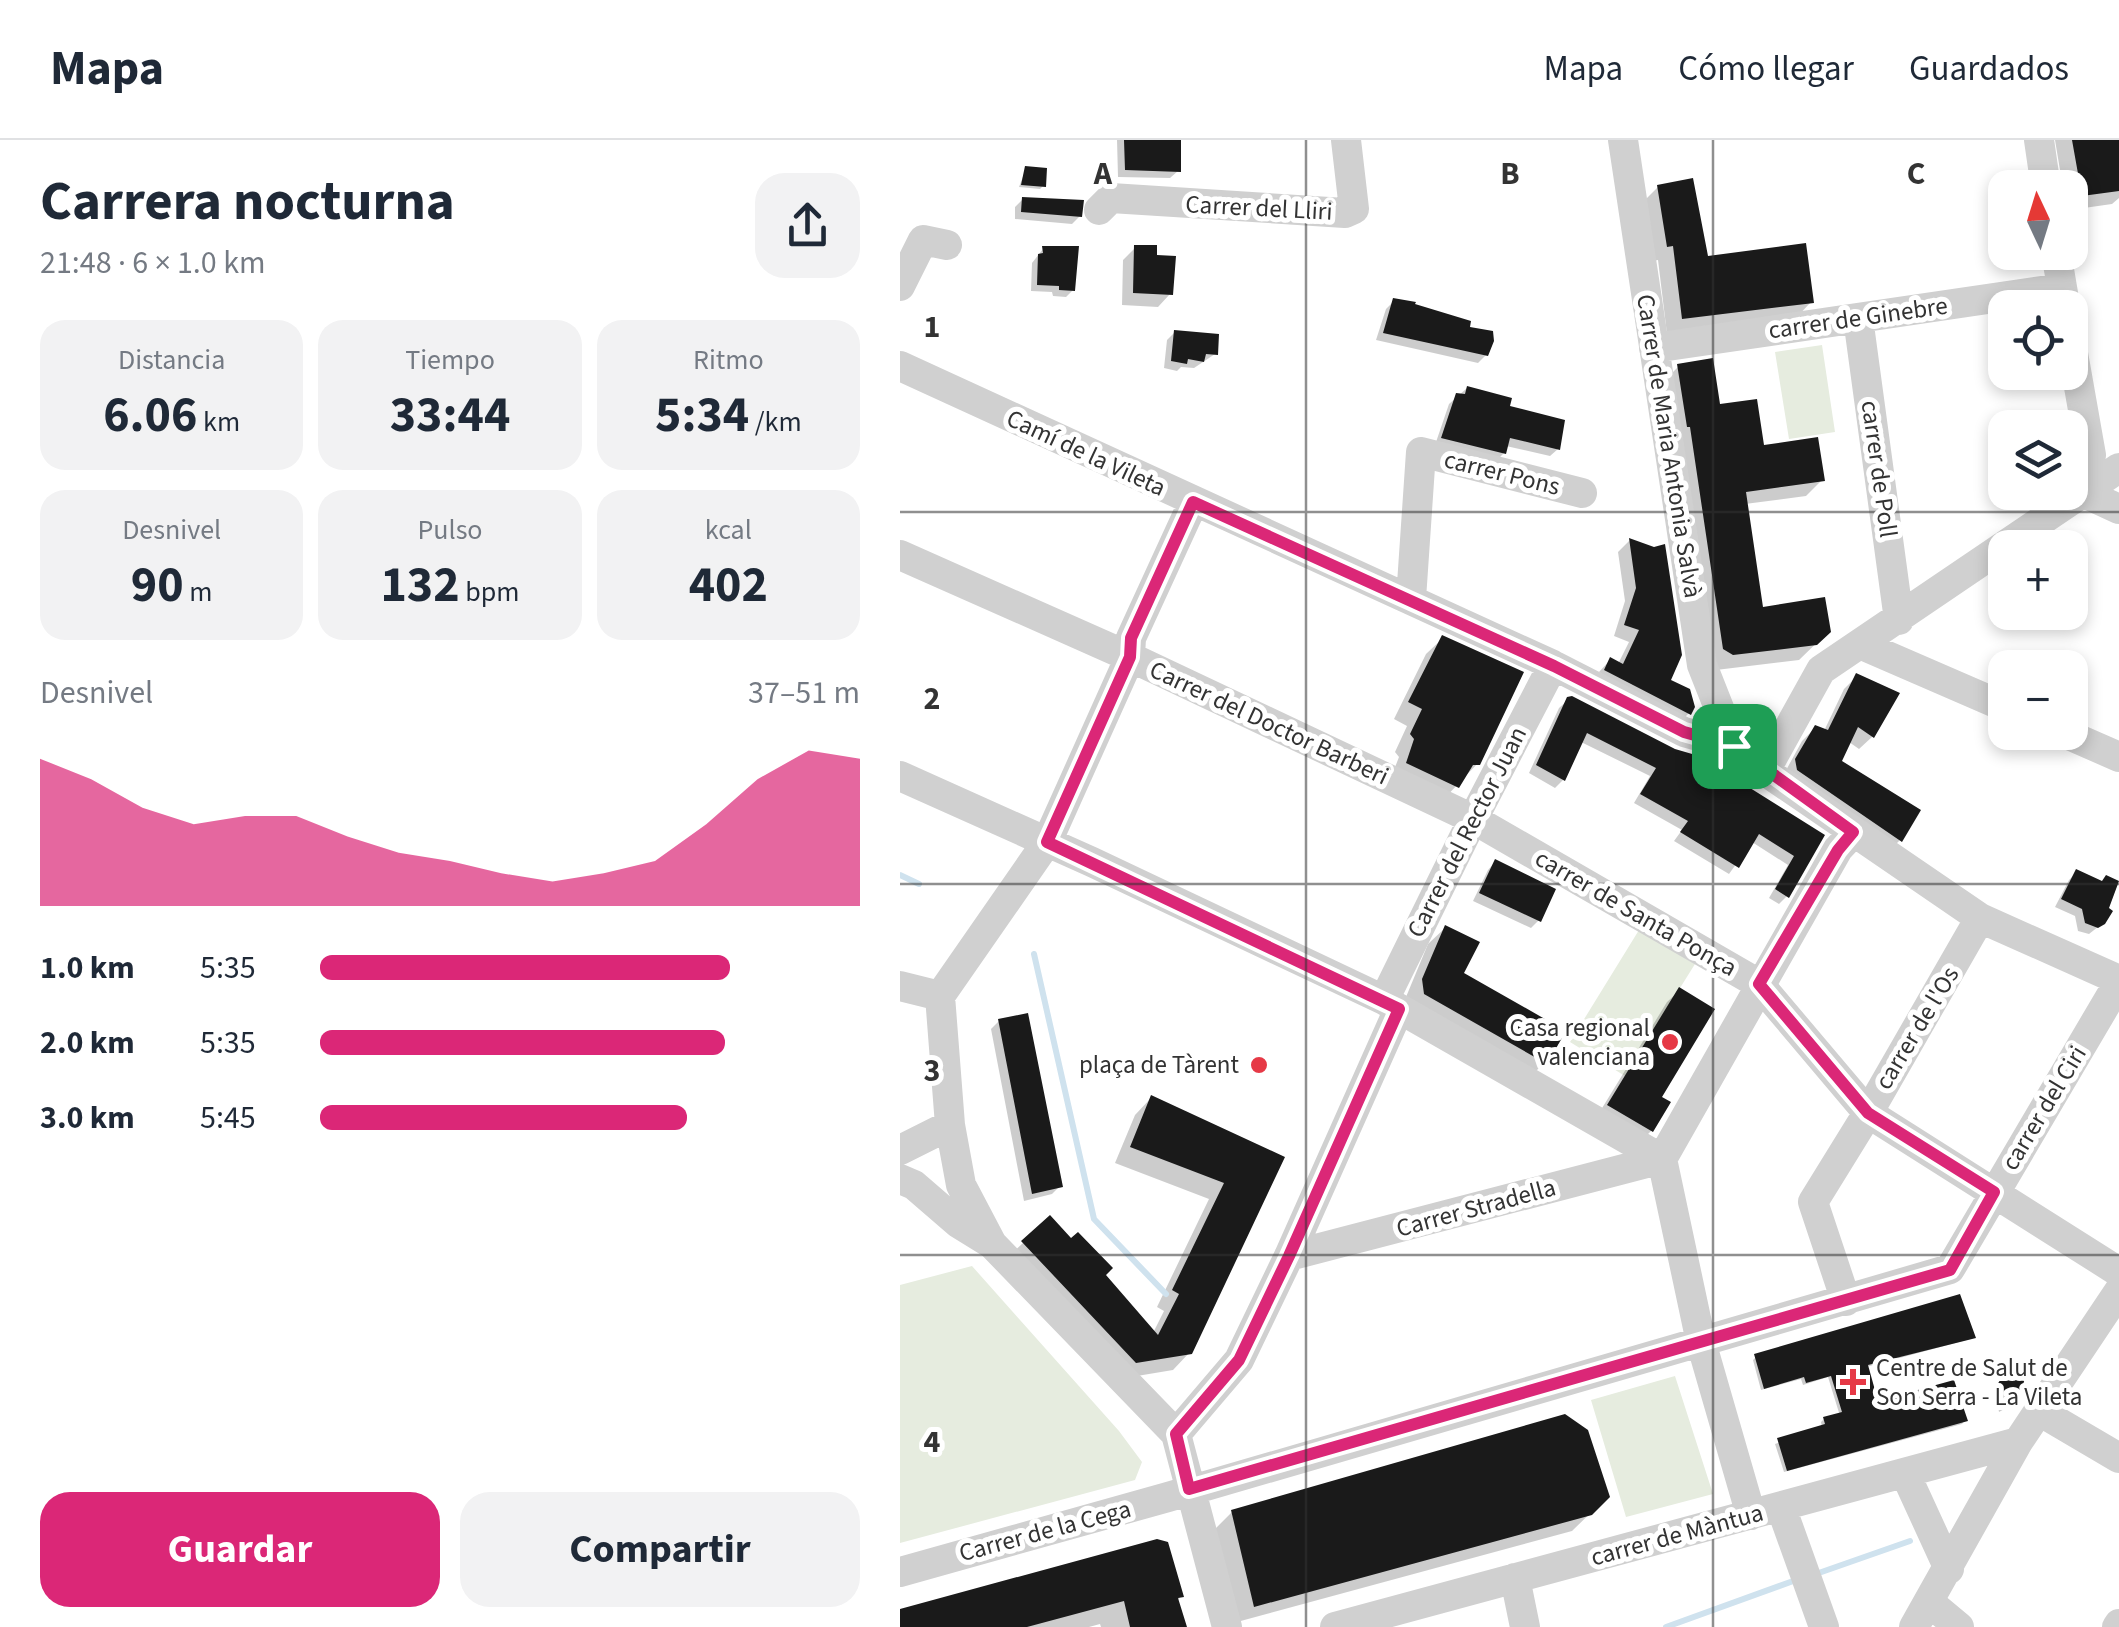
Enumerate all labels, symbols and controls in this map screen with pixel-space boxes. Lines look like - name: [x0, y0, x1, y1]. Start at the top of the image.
- text: Mapa: [50, 35, 164, 103]
- text: Mapa: [1544, 44, 1623, 94]
- text: Cómo llegar: [1678, 44, 1854, 94]
- text: Guardados: [1909, 44, 2069, 94]
- text: A: [1093, 151, 1113, 197]
- text: B: [1500, 151, 1520, 197]
- text: C: [1907, 151, 1925, 197]
- text: Carrera nocturna: [40, 163, 455, 241]
- north arrow: [1988, 170, 2088, 270]
- map controls: [1988, 170, 2088, 750]
- button: share: [755, 173, 860, 278]
- street label: Carrer del Lliri: [1185, 186, 1333, 230]
- text: 21:48 · 6 × 1.0 km: [40, 240, 266, 286]
- street label: carrer de Ginebre: [1766, 288, 1950, 348]
- button: locate: [1988, 290, 2088, 390]
- street label: Carrer de Maria Antonia Salvà: [1627, 292, 1711, 600]
- text: 1: [924, 304, 940, 350]
- text: Distancia: [118, 340, 225, 380]
- text: Tiempo: [405, 340, 495, 380]
- text: Ritmo: [693, 340, 764, 380]
- text: 6.06: [103, 380, 197, 451]
- text: 33:44: [390, 380, 510, 451]
- text: 5:34: [655, 380, 749, 451]
- street label: carrer de Poll: [1852, 398, 1906, 540]
- street label: Camí de la Vileta: [1000, 400, 1172, 506]
- text: km: [197, 402, 240, 442]
- text: /km: [749, 402, 802, 442]
- button: layers: [1988, 410, 2088, 510]
- street label: carrer Pons: [1440, 441, 1564, 505]
- text: Desnivel: [122, 510, 221, 550]
- text: Pulso: [417, 510, 483, 550]
- text: kcal: [705, 510, 752, 550]
- button: +: [1988, 530, 2088, 630]
- text: 90: [131, 550, 184, 621]
- text: 132: [380, 550, 460, 621]
- text: 402: [689, 550, 768, 621]
- text: m: [184, 572, 212, 612]
- text: bpm: [460, 572, 520, 612]
- button: −: [1988, 650, 2088, 750]
- street label: Carrer del Doctor Barberi: [1144, 652, 1394, 794]
- text: Desnivel: [40, 670, 153, 716]
- text: 37–51 m: [748, 670, 860, 716]
- text: 2: [924, 676, 940, 722]
- pin: [1692, 704, 1777, 789]
- icon: arrive: [1707, 719, 1762, 774]
- street label: Carrer del Rector Juan: [1398, 720, 1536, 944]
- street label: carrer de Santa Ponça: [1528, 840, 1744, 986]
- text: 1.0 km: [40, 945, 135, 991]
- text: 5:35: [200, 945, 256, 991]
- street label: carrer de l'Os: [1866, 960, 1968, 1096]
- place label: Casa regional valenciana: [1510, 1010, 1650, 1075]
- text: 2.0 km: [40, 1020, 135, 1066]
- text: 5:35: [200, 1020, 256, 1066]
- marker: Casa regional valenciana: [1659, 1031, 1681, 1053]
- street label: carrer del Ciri: [1993, 1039, 2095, 1177]
- place label: plaça de Tàrent: [1079, 1047, 1240, 1083]
- text: 3: [924, 1048, 940, 1094]
- marker: plaça de Tàrent: [1248, 1054, 1270, 1076]
- text: 3.0 km: [40, 1095, 135, 1141]
- text: 5:45: [200, 1095, 256, 1141]
- street label: Carrer Stradella: [1392, 1169, 1560, 1247]
- place label: Centre de Salut de Son Serra - La Vileta: [1876, 1350, 2082, 1415]
- marker: Centre de Salut de Son Serra - La Vileta: [1840, 1369, 1866, 1395]
- text: 4: [924, 1419, 941, 1465]
- street label: Carrer de la Cega: [955, 1491, 1135, 1571]
- button: Guardar: [40, 1492, 440, 1607]
- button: Compartir: [460, 1492, 860, 1607]
- street label: carrer de Màntua: [1587, 1495, 1767, 1575]

